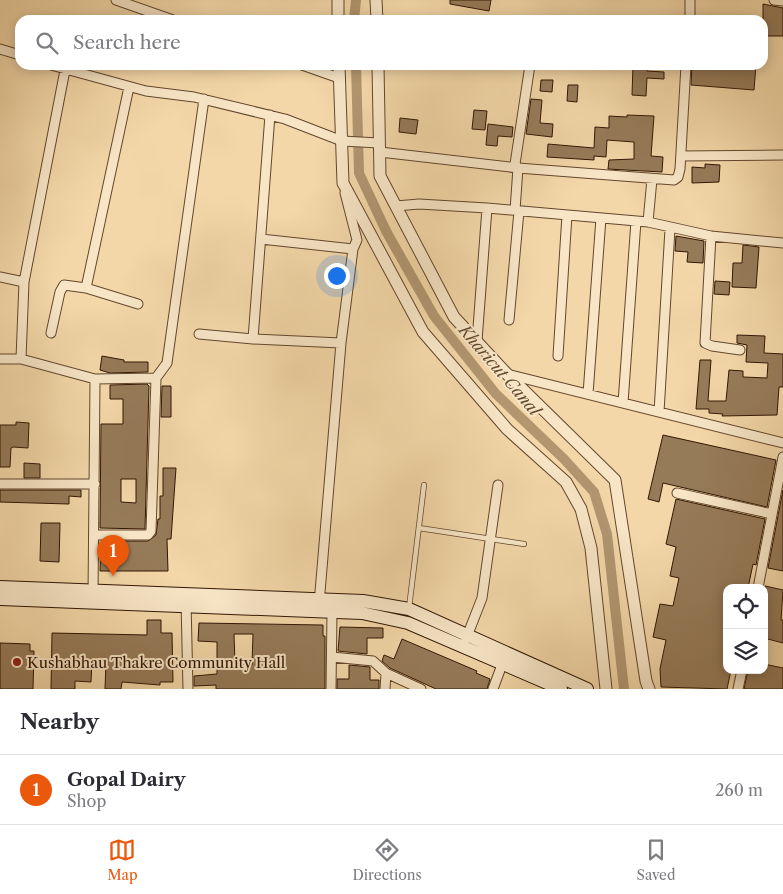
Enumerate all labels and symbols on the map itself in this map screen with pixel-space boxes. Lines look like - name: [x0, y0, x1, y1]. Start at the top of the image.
- your location: [324, 263, 350, 289]
- water label: Kharicut Canal: [454, 319, 546, 421]
- pin: 1: [97, 535, 129, 576]
- place label: Kushabhau Thakre Community Hall: [27, 653, 286, 672]
- marker: Kushabhau Thakre Community Hall: [11, 656, 23, 668]

